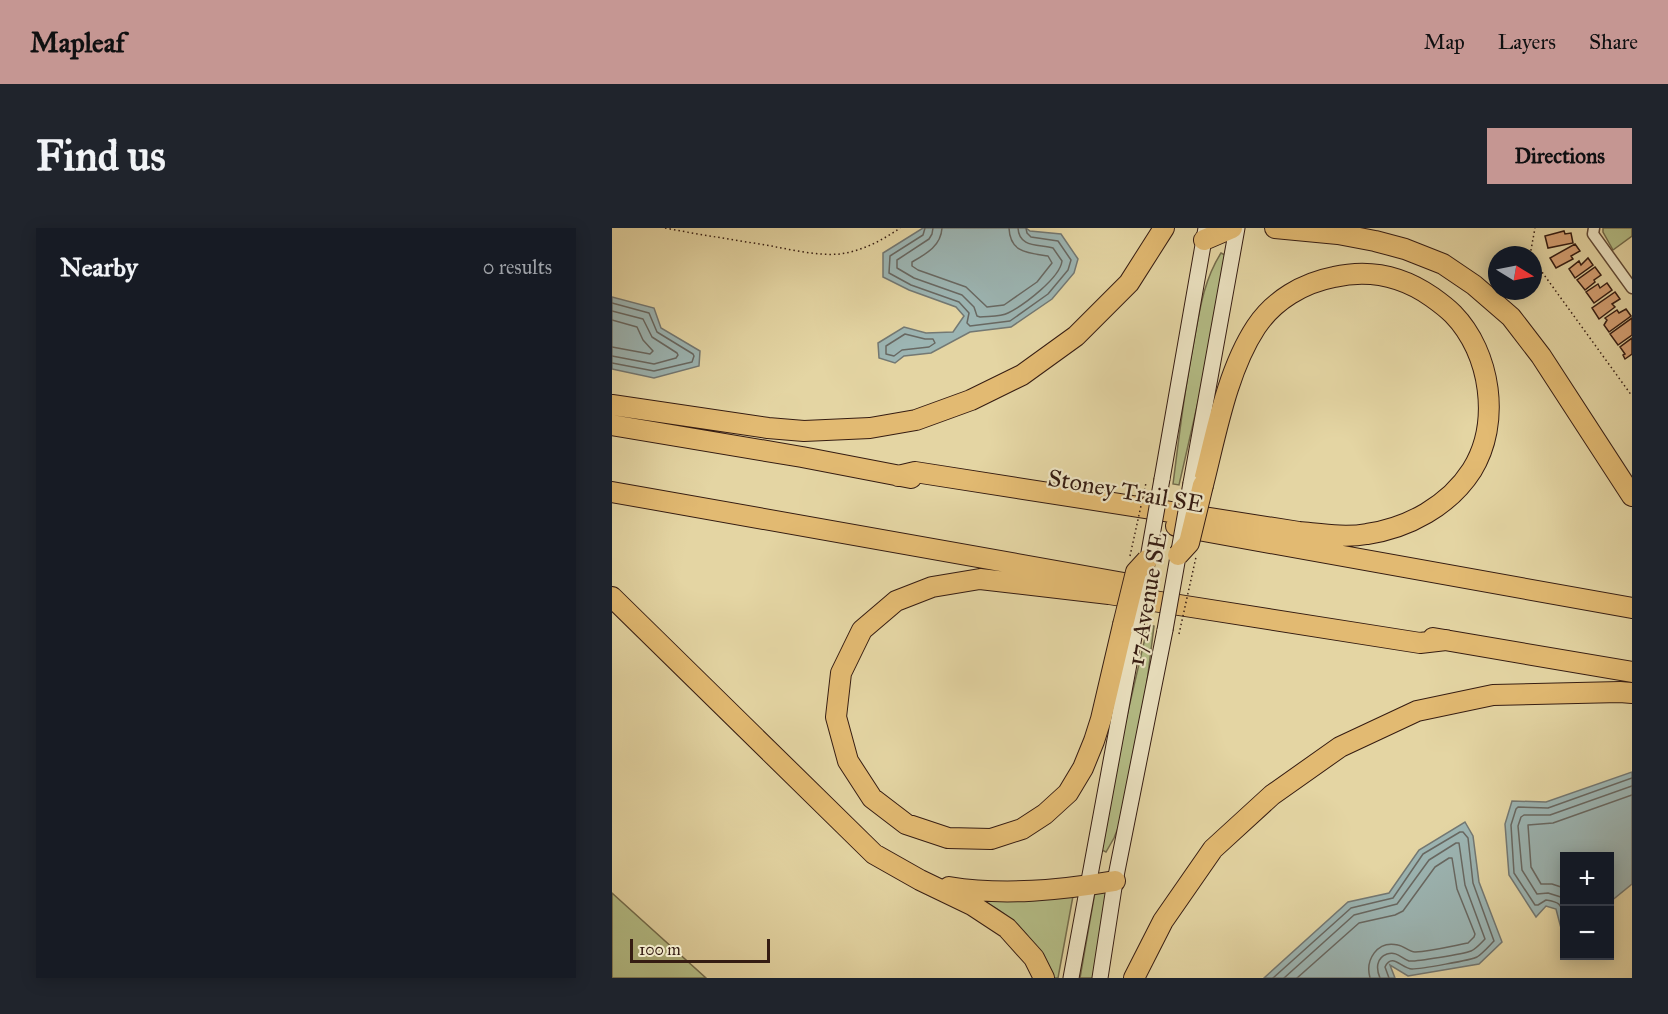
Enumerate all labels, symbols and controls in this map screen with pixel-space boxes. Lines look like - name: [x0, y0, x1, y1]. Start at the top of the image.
- text: Mapleaf: [30, 25, 125, 60]
- text: Map: [1424, 29, 1465, 55]
- text: Layers: [1498, 29, 1556, 55]
- text: Share: [1589, 29, 1638, 55]
- button: Directions: [1487, 128, 1632, 184]
- text: Find us: [36, 130, 166, 182]
- north arrow: [1488, 246, 1542, 300]
- text: Nearby: [60, 251, 138, 283]
- text: 0 results: [483, 255, 552, 279]
- street label: Stoney Trail SE: [1046, 463, 1206, 519]
- street label: 17 Avenue SE: [1120, 530, 1174, 668]
- map controls: [1560, 852, 1614, 960]
- button: +: [1560, 852, 1614, 906]
- button: −: [1560, 906, 1614, 960]
- scale bar: [630, 936, 770, 964]
- text: 100 m: [639, 940, 681, 959]

